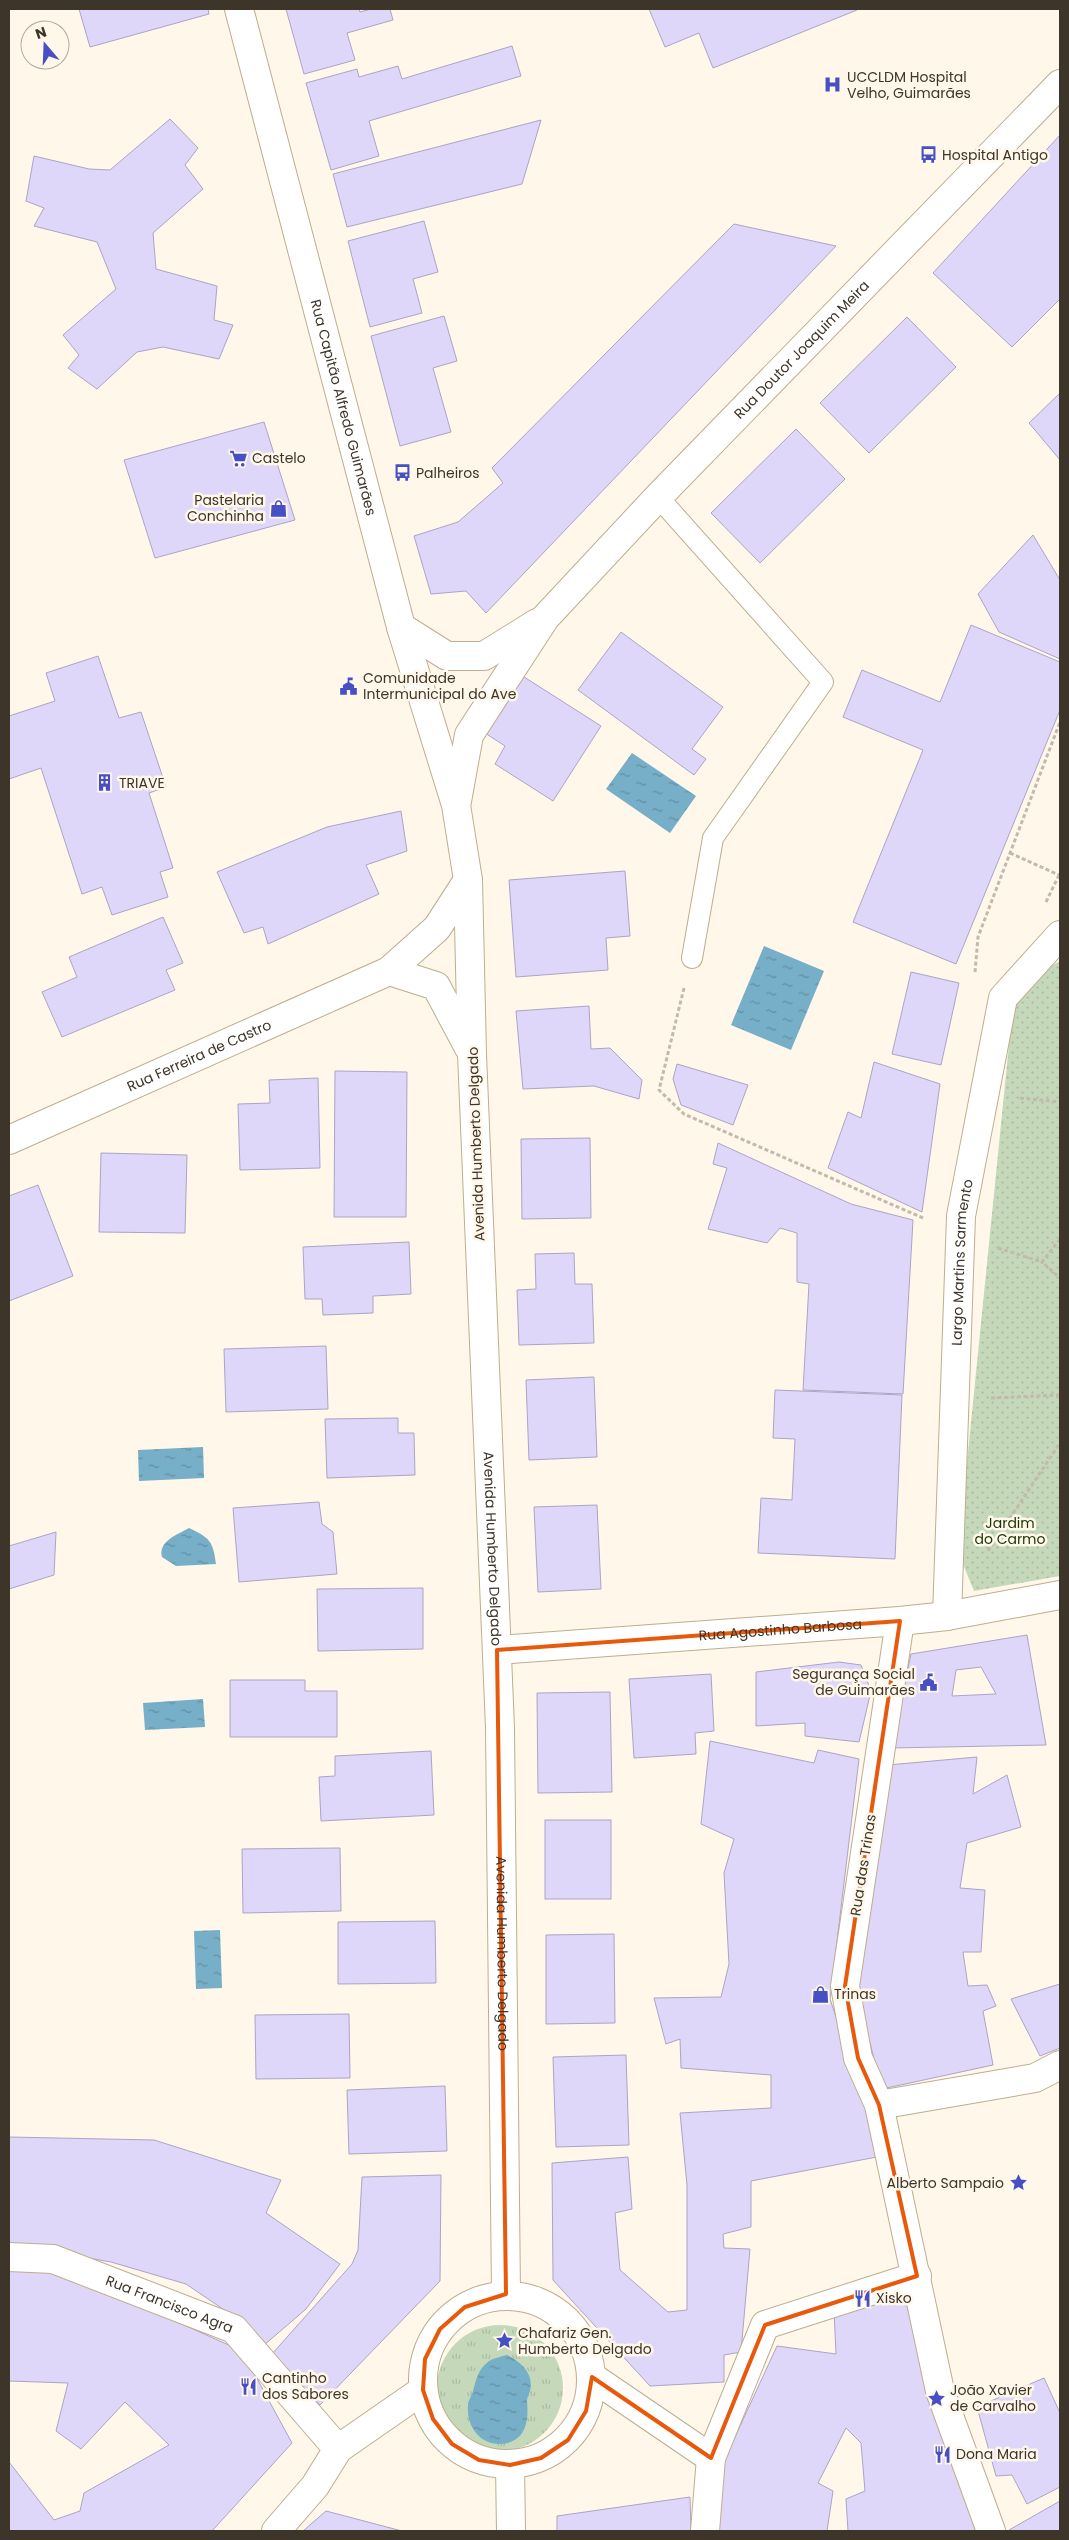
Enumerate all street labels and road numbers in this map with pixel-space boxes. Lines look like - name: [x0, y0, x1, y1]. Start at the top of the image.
- street label: Rua Doutor Joaquim Meira: [729, 276, 874, 423]
- street label: Rua Capitão Alfredo Guimarães: [306, 297, 381, 518]
- street label: Rua Ferreira de Castro: [124, 1015, 275, 1096]
- street label: Avenida Humberto Delgado: [463, 1046, 489, 1242]
- street label: Largo Martins Sarmento: [946, 1177, 978, 1346]
- street label: Avenida Humberto Delgado: [479, 1451, 507, 1646]
- street label: Rua Agostinho Barbosa: [698, 1614, 863, 1645]
- street label: Rua das Trinas: [845, 1813, 881, 1917]
- street label: Avenida Humberto Delgado: [491, 1856, 513, 2051]
- street label: Rua Francisco Agra: [103, 2270, 236, 2338]

